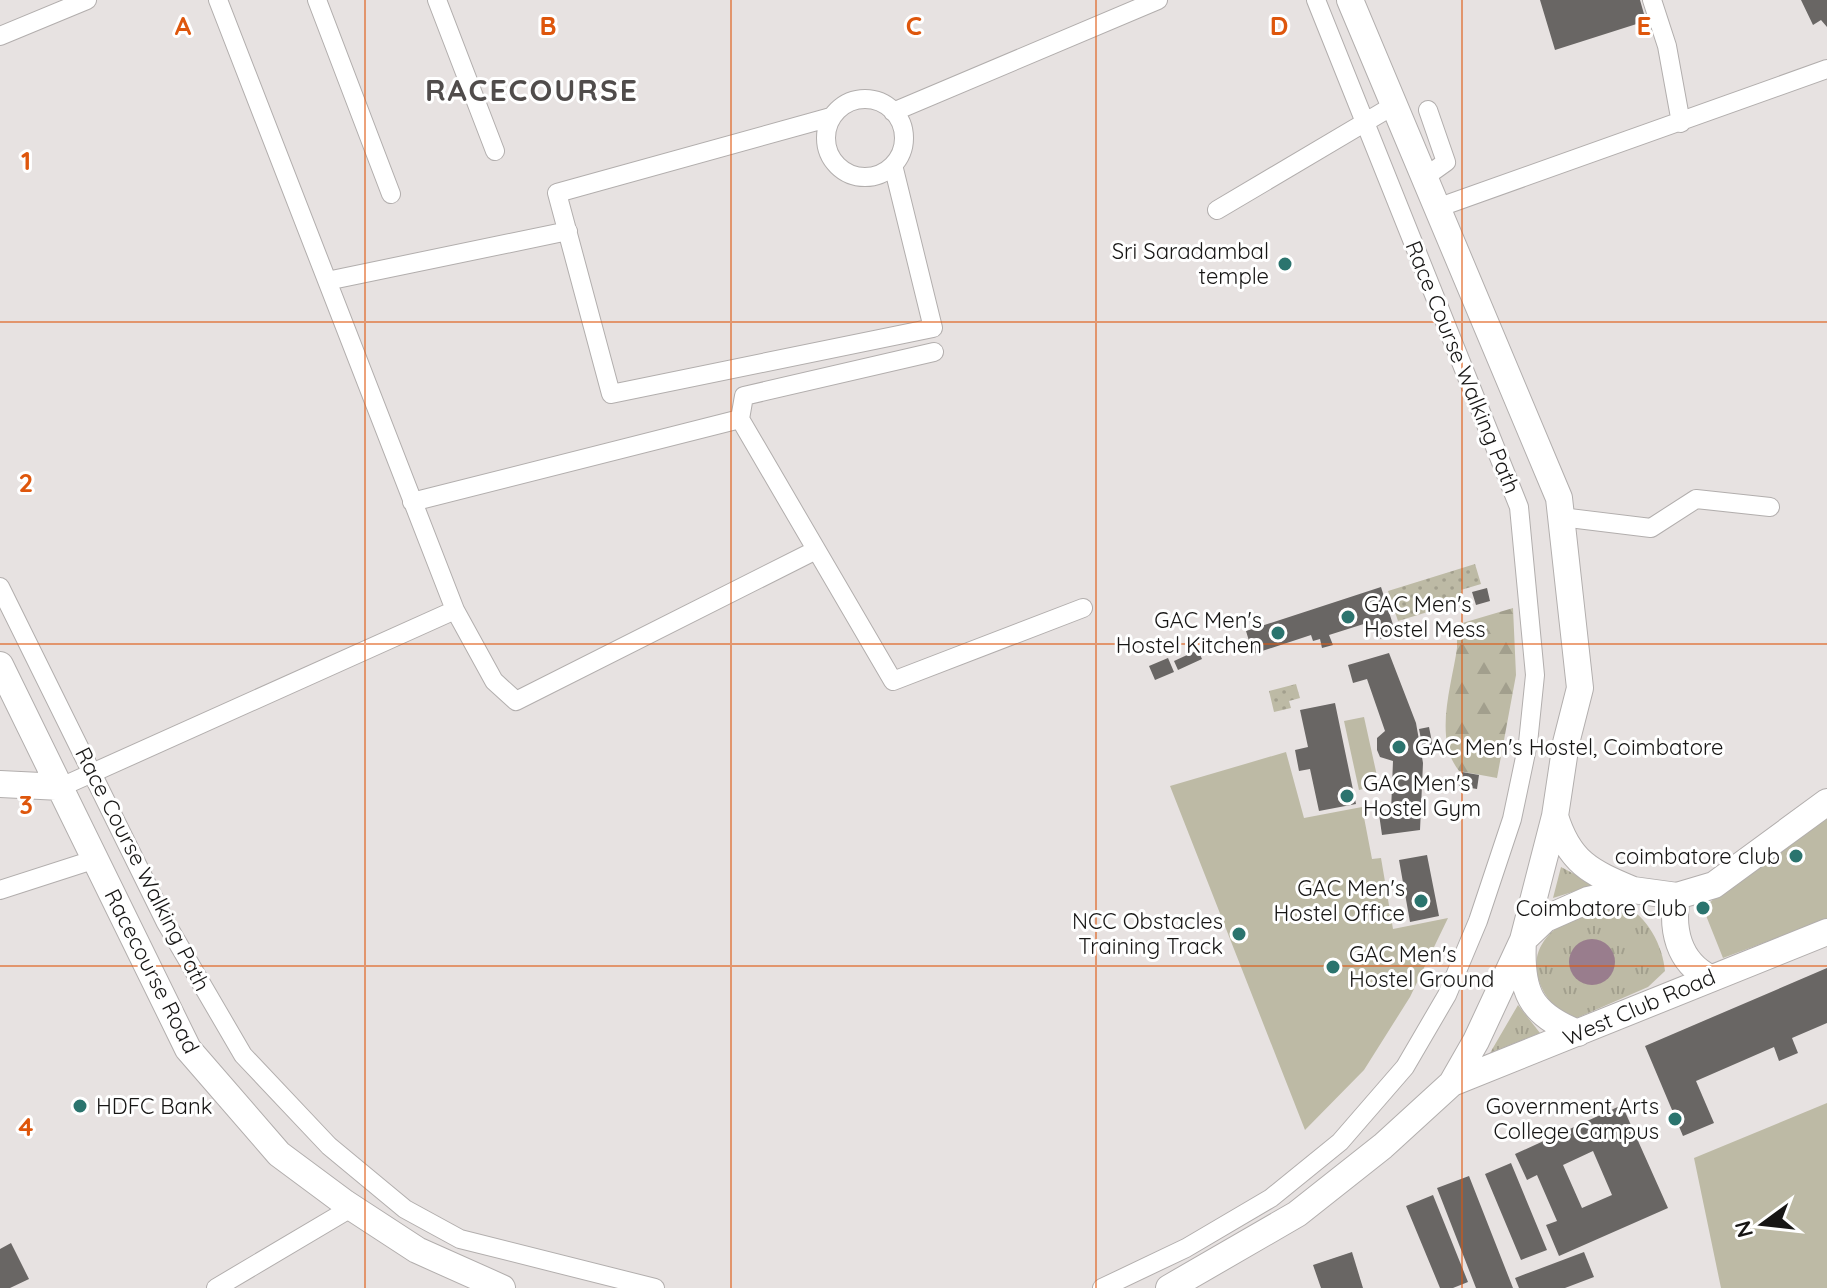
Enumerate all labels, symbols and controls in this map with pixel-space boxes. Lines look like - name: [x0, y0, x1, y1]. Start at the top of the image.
- text: A: [175, 9, 192, 42]
- text: B: [539, 9, 557, 42]
- text: C: [906, 9, 922, 42]
- text: D: [1270, 9, 1288, 42]
- text: E: [1637, 9, 1651, 42]
- district label: RACECOURSE: [425, 71, 639, 109]
- text: 1: [21, 144, 31, 177]
- place label: Sri Saradambal temple: [1112, 237, 1269, 290]
- street label: Race Course Walking Path: [1399, 237, 1527, 497]
- marker: Sri Saradambal temple: [1276, 255, 1294, 273]
- text: 2: [19, 466, 33, 499]
- place label: GAC Men's Hostel Mess: [1364, 590, 1486, 643]
- place label: GAC Men's Hostel Kitchen: [1116, 606, 1262, 659]
- marker: GAC Men's Hostel Mess: [1339, 608, 1357, 626]
- marker: GAC Men's Hostel Kitchen: [1269, 624, 1287, 642]
- place label: GAC Men's Hostel, Coimbatore: [1415, 733, 1723, 761]
- marker: GAC Men's Hostel, Coimbatore: [1390, 738, 1408, 756]
- street label: Race Course Walking Path: [69, 742, 217, 996]
- place label: GAC Men's Hostel Gym: [1363, 769, 1481, 822]
- marker: GAC Men's Hostel Gym: [1338, 787, 1356, 805]
- text: 3: [19, 788, 33, 821]
- place label: coimbatore club: [1615, 842, 1780, 870]
- marker: coimbatore club: [1787, 847, 1805, 865]
- place label: GAC Men's Hostel Office: [1274, 874, 1405, 927]
- street label: Racecourse Road: [98, 884, 206, 1058]
- marker: GAC Men's Hostel Office: [1412, 892, 1430, 910]
- place label: Coimbatore Club: [1516, 894, 1687, 922]
- marker: Coimbatore Club: [1694, 899, 1712, 917]
- place label: NCC Obstacles Training Track: [1072, 907, 1223, 960]
- marker: NCC Obstacles Training Track: [1230, 925, 1248, 943]
- place label: GAC Men's Hostel Ground: [1349, 940, 1494, 993]
- marker: GAC Men's Hostel Ground: [1324, 958, 1342, 976]
- street label: West Club Road: [1559, 962, 1719, 1052]
- place label: HDFC Bank: [96, 1092, 212, 1120]
- place label: Government Arts College Campus: [1486, 1092, 1659, 1145]
- marker: HDFC Bank: [71, 1097, 89, 1115]
- text: 4: [18, 1110, 34, 1143]
- marker: Government Arts College Campus: [1666, 1110, 1684, 1128]
- north arrow: [1723, 1184, 1803, 1264]
- text: N: [1728, 1218, 1759, 1241]

